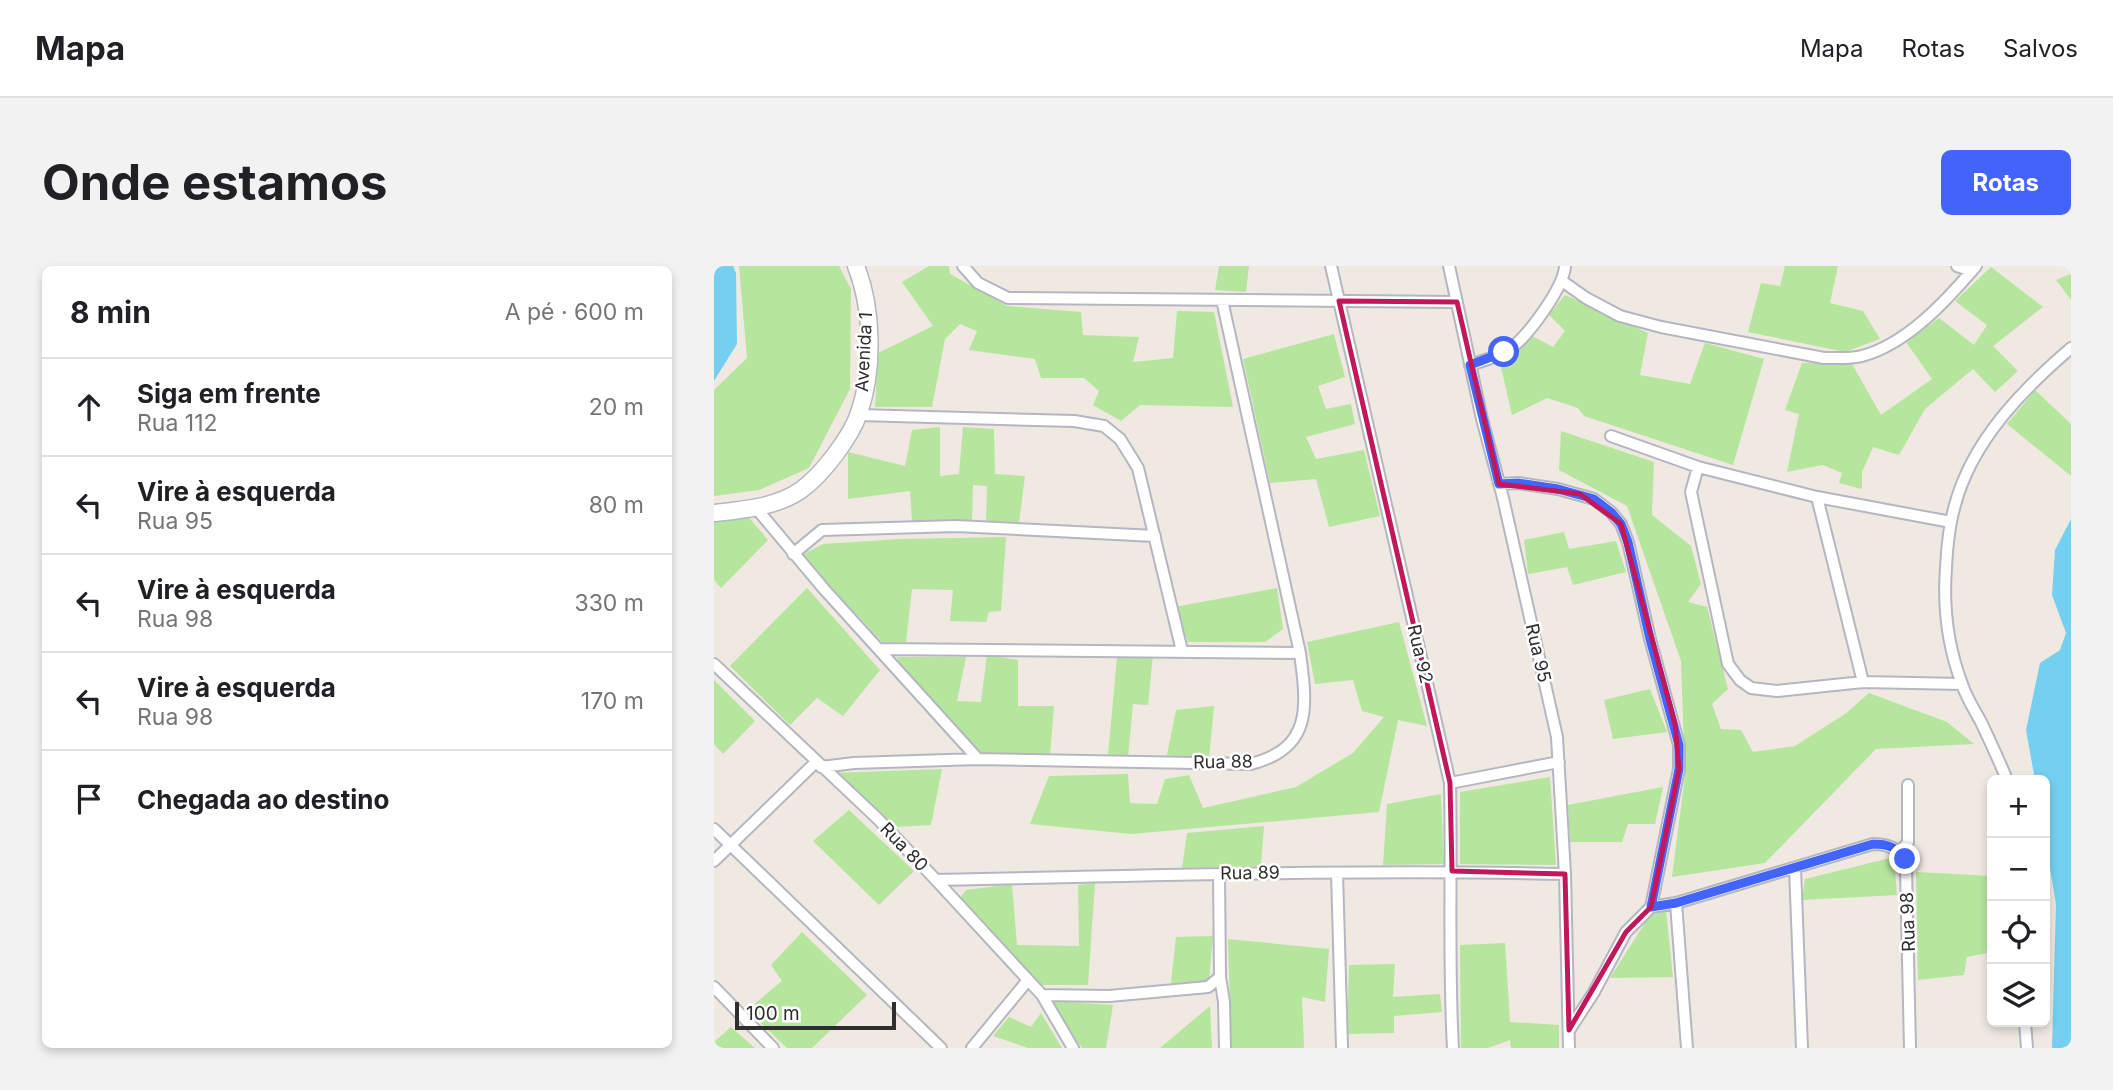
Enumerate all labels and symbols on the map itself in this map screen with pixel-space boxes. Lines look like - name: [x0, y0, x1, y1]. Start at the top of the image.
- street label: Avenida 1: [851, 311, 876, 392]
- route start: [1488, 336, 1519, 367]
- street label: Rua 95: [1522, 622, 1555, 684]
- street label: Rua 92: [1404, 623, 1437, 685]
- street label: Rua 88: [1193, 750, 1253, 773]
- street label: Rua 80: [876, 818, 933, 875]
- route end: [1889, 843, 1920, 874]
- street label: Rua 89: [1220, 861, 1280, 884]
- street label: Rua 98: [1896, 892, 1919, 952]
- scale bar: [735, 999, 896, 1031]

